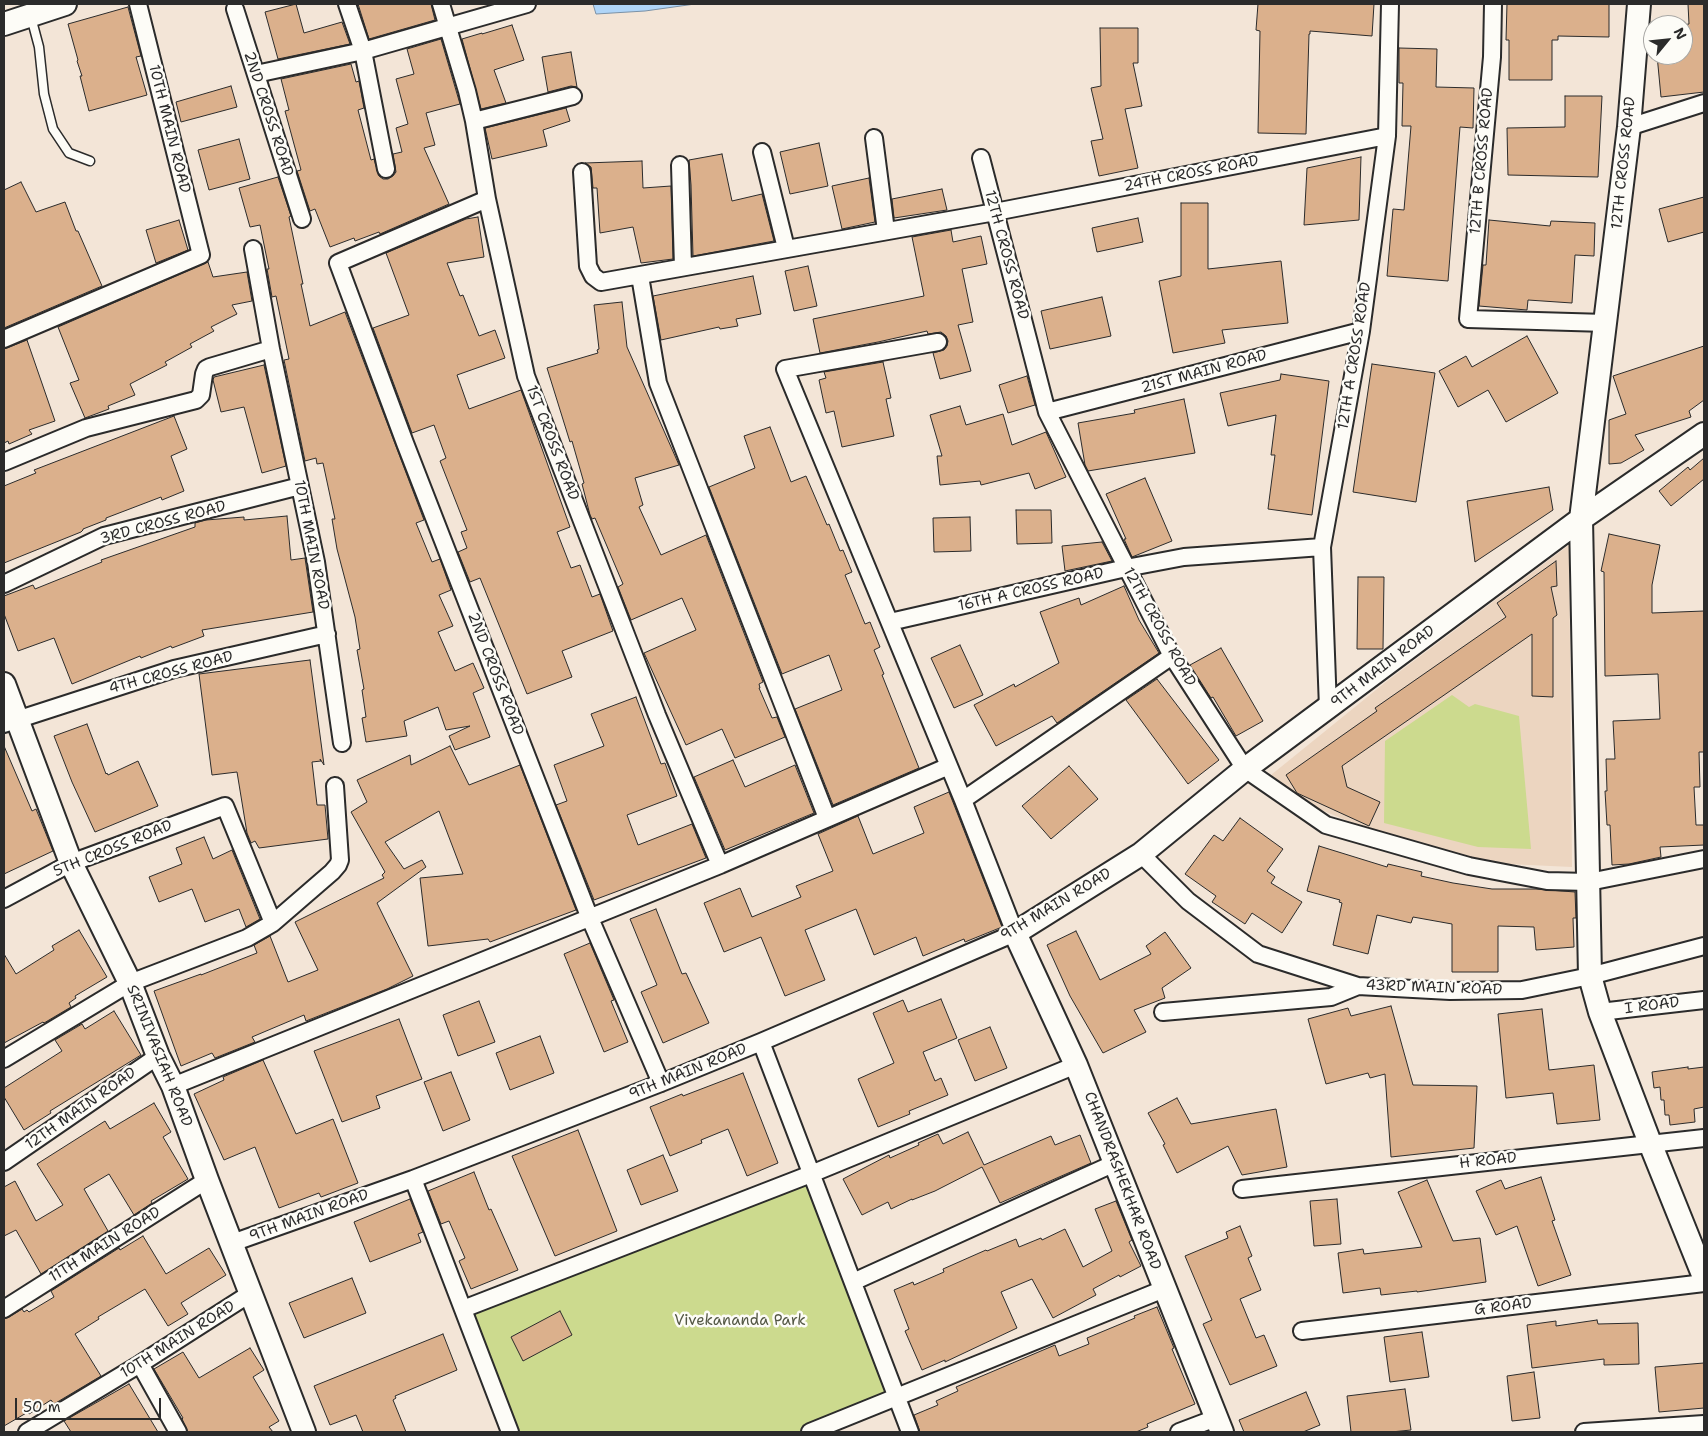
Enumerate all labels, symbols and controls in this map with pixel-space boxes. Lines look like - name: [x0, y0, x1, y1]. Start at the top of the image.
- north arrow: [1643, 15, 1693, 65]
- text: N: [1670, 24, 1691, 43]
- street label: 2ND CROSS ROAD: [239, 49, 297, 179]
- street label: 10TH MAIN ROAD: [144, 63, 194, 195]
- street label: 12TH B CROSS ROAD: [1467, 87, 1497, 235]
- street label: 12TH CROSS ROAD: [1608, 96, 1640, 230]
- street label: 24TH CROSS ROAD: [1122, 152, 1260, 196]
- street label: 12TH CROSS ROAD: [980, 188, 1032, 322]
- street label: 12TH A CROSS ROAD: [1334, 281, 1376, 431]
- street label: 21ST MAIN ROAD: [1139, 347, 1269, 397]
- street label: 1ST CROSS ROAD: [522, 383, 582, 503]
- street label: 10TH MAIN ROAD: [290, 479, 332, 611]
- street label: 3RD CROSS ROAD: [98, 498, 228, 548]
- street label: 16TH A CROSS ROAD: [956, 564, 1106, 616]
- street label: 12TH CROSS ROAD: [1119, 564, 1199, 690]
- street label: 2ND CROSS ROAD: [463, 610, 527, 738]
- street label: 9TH MAIN ROAD: [1327, 622, 1439, 712]
- street label: 4TH CROSS ROAD: [107, 648, 235, 698]
- street label: 5TH CROSS ROAD: [51, 817, 175, 881]
- street label: 9TH MAIN ROAD: [997, 865, 1115, 945]
- street label: 43RD MAIN ROAD: [1365, 977, 1503, 999]
- street label: SRINIVASIAH ROAD: [122, 982, 196, 1130]
- street label: I ROAD: [1624, 994, 1680, 1018]
- street label: 9TH MAIN ROAD: [626, 1040, 750, 1104]
- street label: 12TH MAIN ROAD: [22, 1064, 140, 1154]
- street label: CHANDRASHEKHAR ROAD: [1080, 1089, 1164, 1273]
- street label: H ROAD: [1458, 1149, 1518, 1173]
- street label: 9TH MAIN ROAD: [247, 1186, 371, 1246]
- street label: 11TH MAIN ROAD: [46, 1203, 164, 1287]
- street label: G ROAD: [1473, 1295, 1533, 1319]
- street label: 10TH MAIN ROAD: [117, 1297, 239, 1383]
- park label: Vivekananda Park: [674, 1312, 806, 1330]
- scale bar: [18, 1388, 164, 1420]
- text: 50 m: [23, 1397, 61, 1417]

